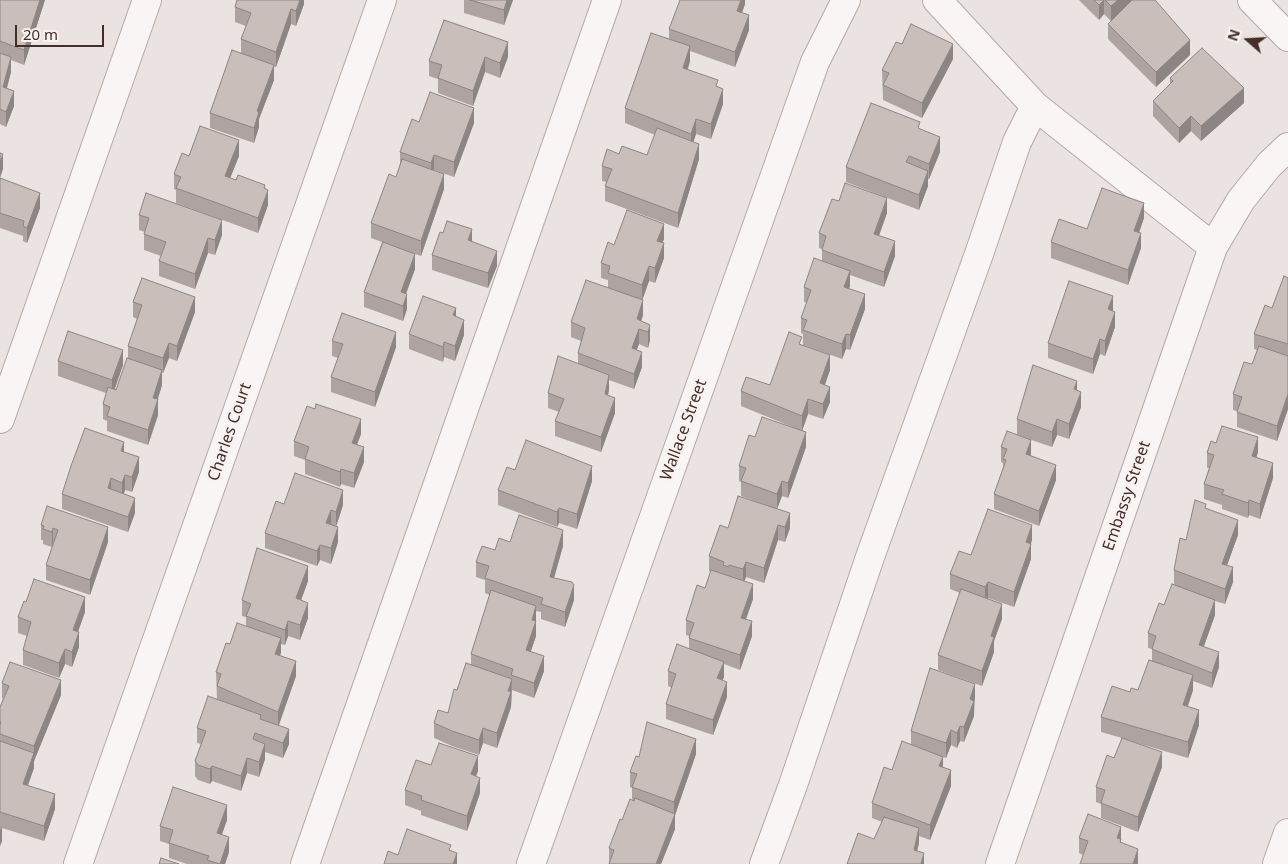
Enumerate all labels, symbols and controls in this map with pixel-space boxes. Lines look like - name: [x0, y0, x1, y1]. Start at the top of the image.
- scale bar: [18, 15, 106, 47]
- north arrow: [1223, 15, 1273, 65]
- text: 20 m: [23, 24, 58, 44]
- text: N: [1223, 26, 1244, 43]
- street label: Wallace Street: [657, 377, 711, 483]
- street label: Charles Court: [204, 380, 256, 484]
- street label: Embassy Street: [1099, 439, 1155, 553]

